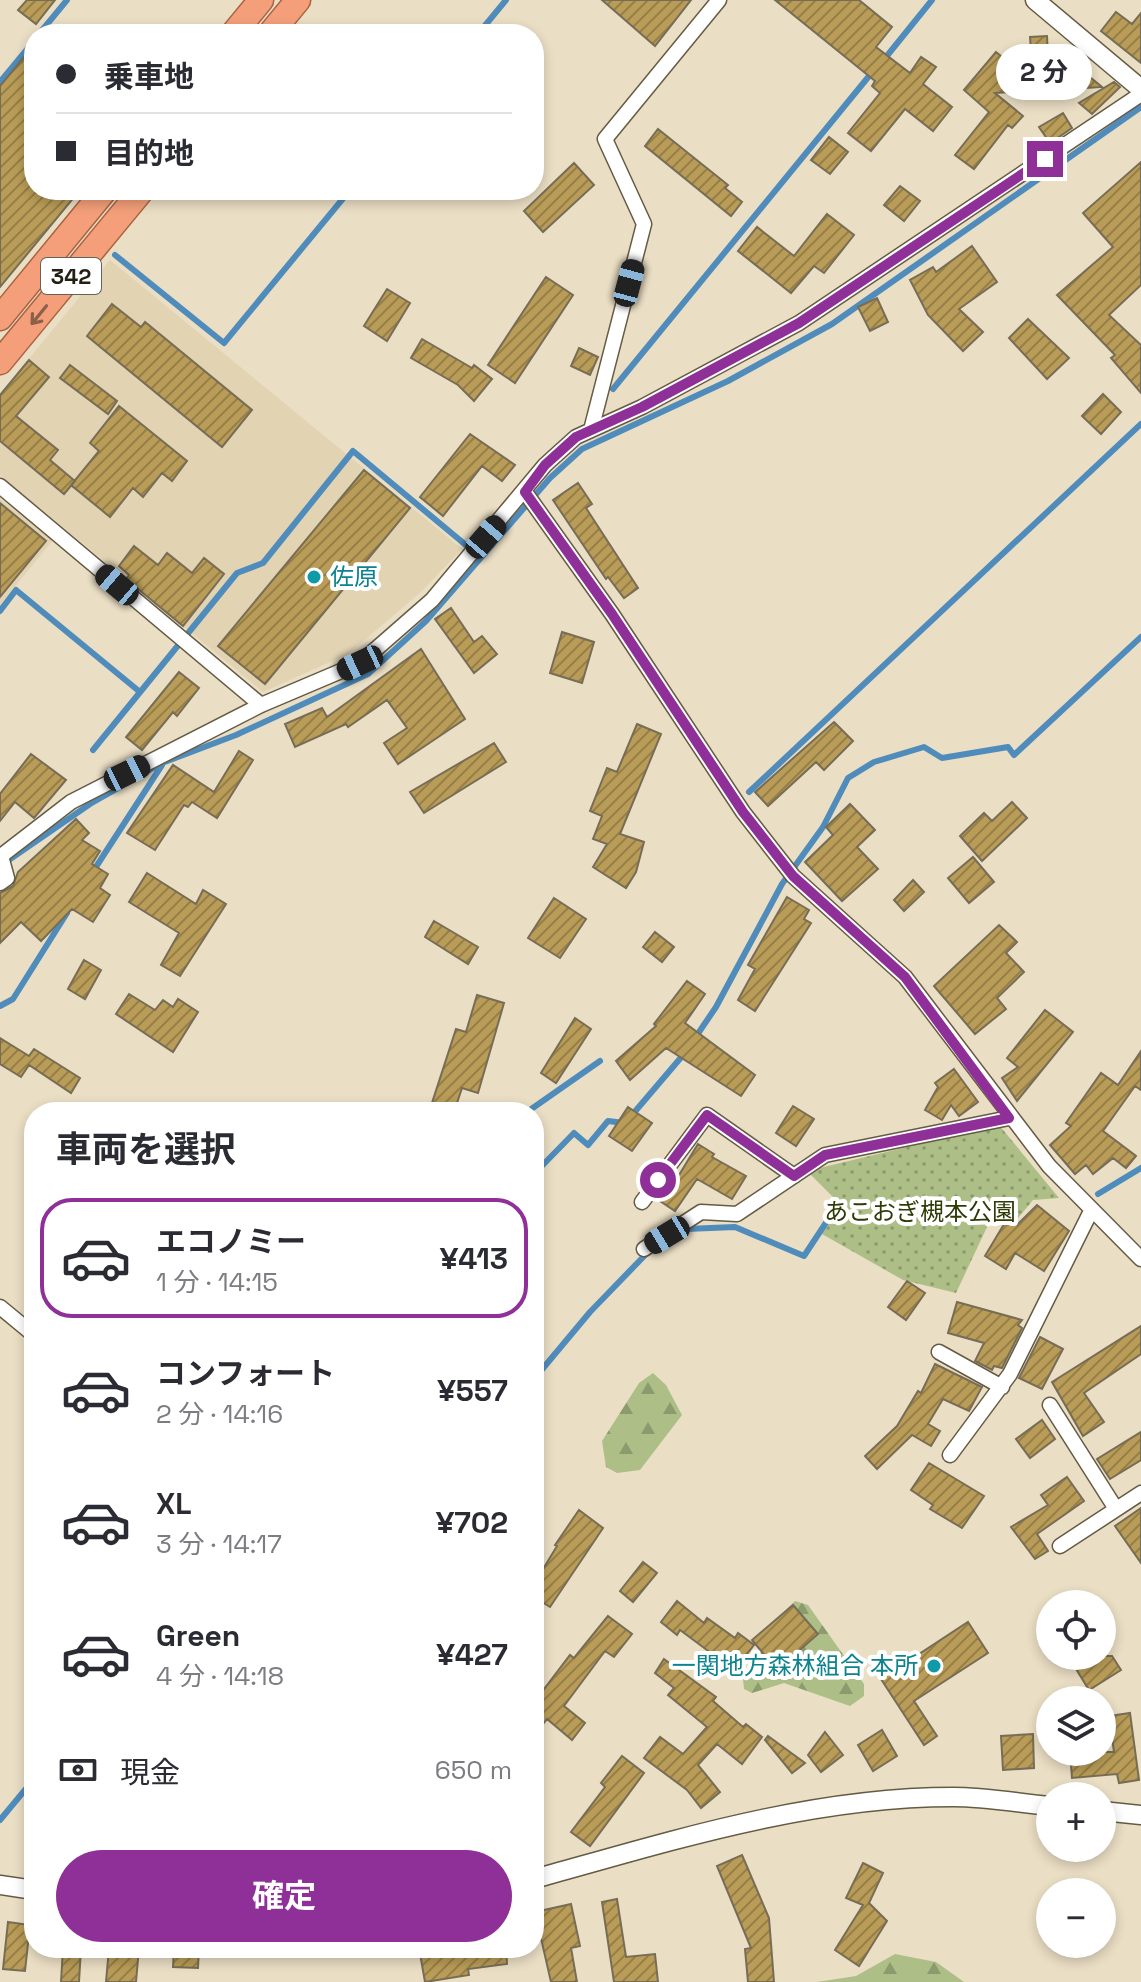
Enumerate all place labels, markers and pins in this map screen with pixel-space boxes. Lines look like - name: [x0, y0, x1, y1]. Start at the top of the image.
- place label: 佐原: [330, 561, 378, 592]
- marker: 佐原: [305, 568, 323, 586]
- place label: 一関地方森林組合 本所: [672, 1650, 918, 1681]
- marker: 一関地方森林組合 本所: [925, 1657, 943, 1675]

